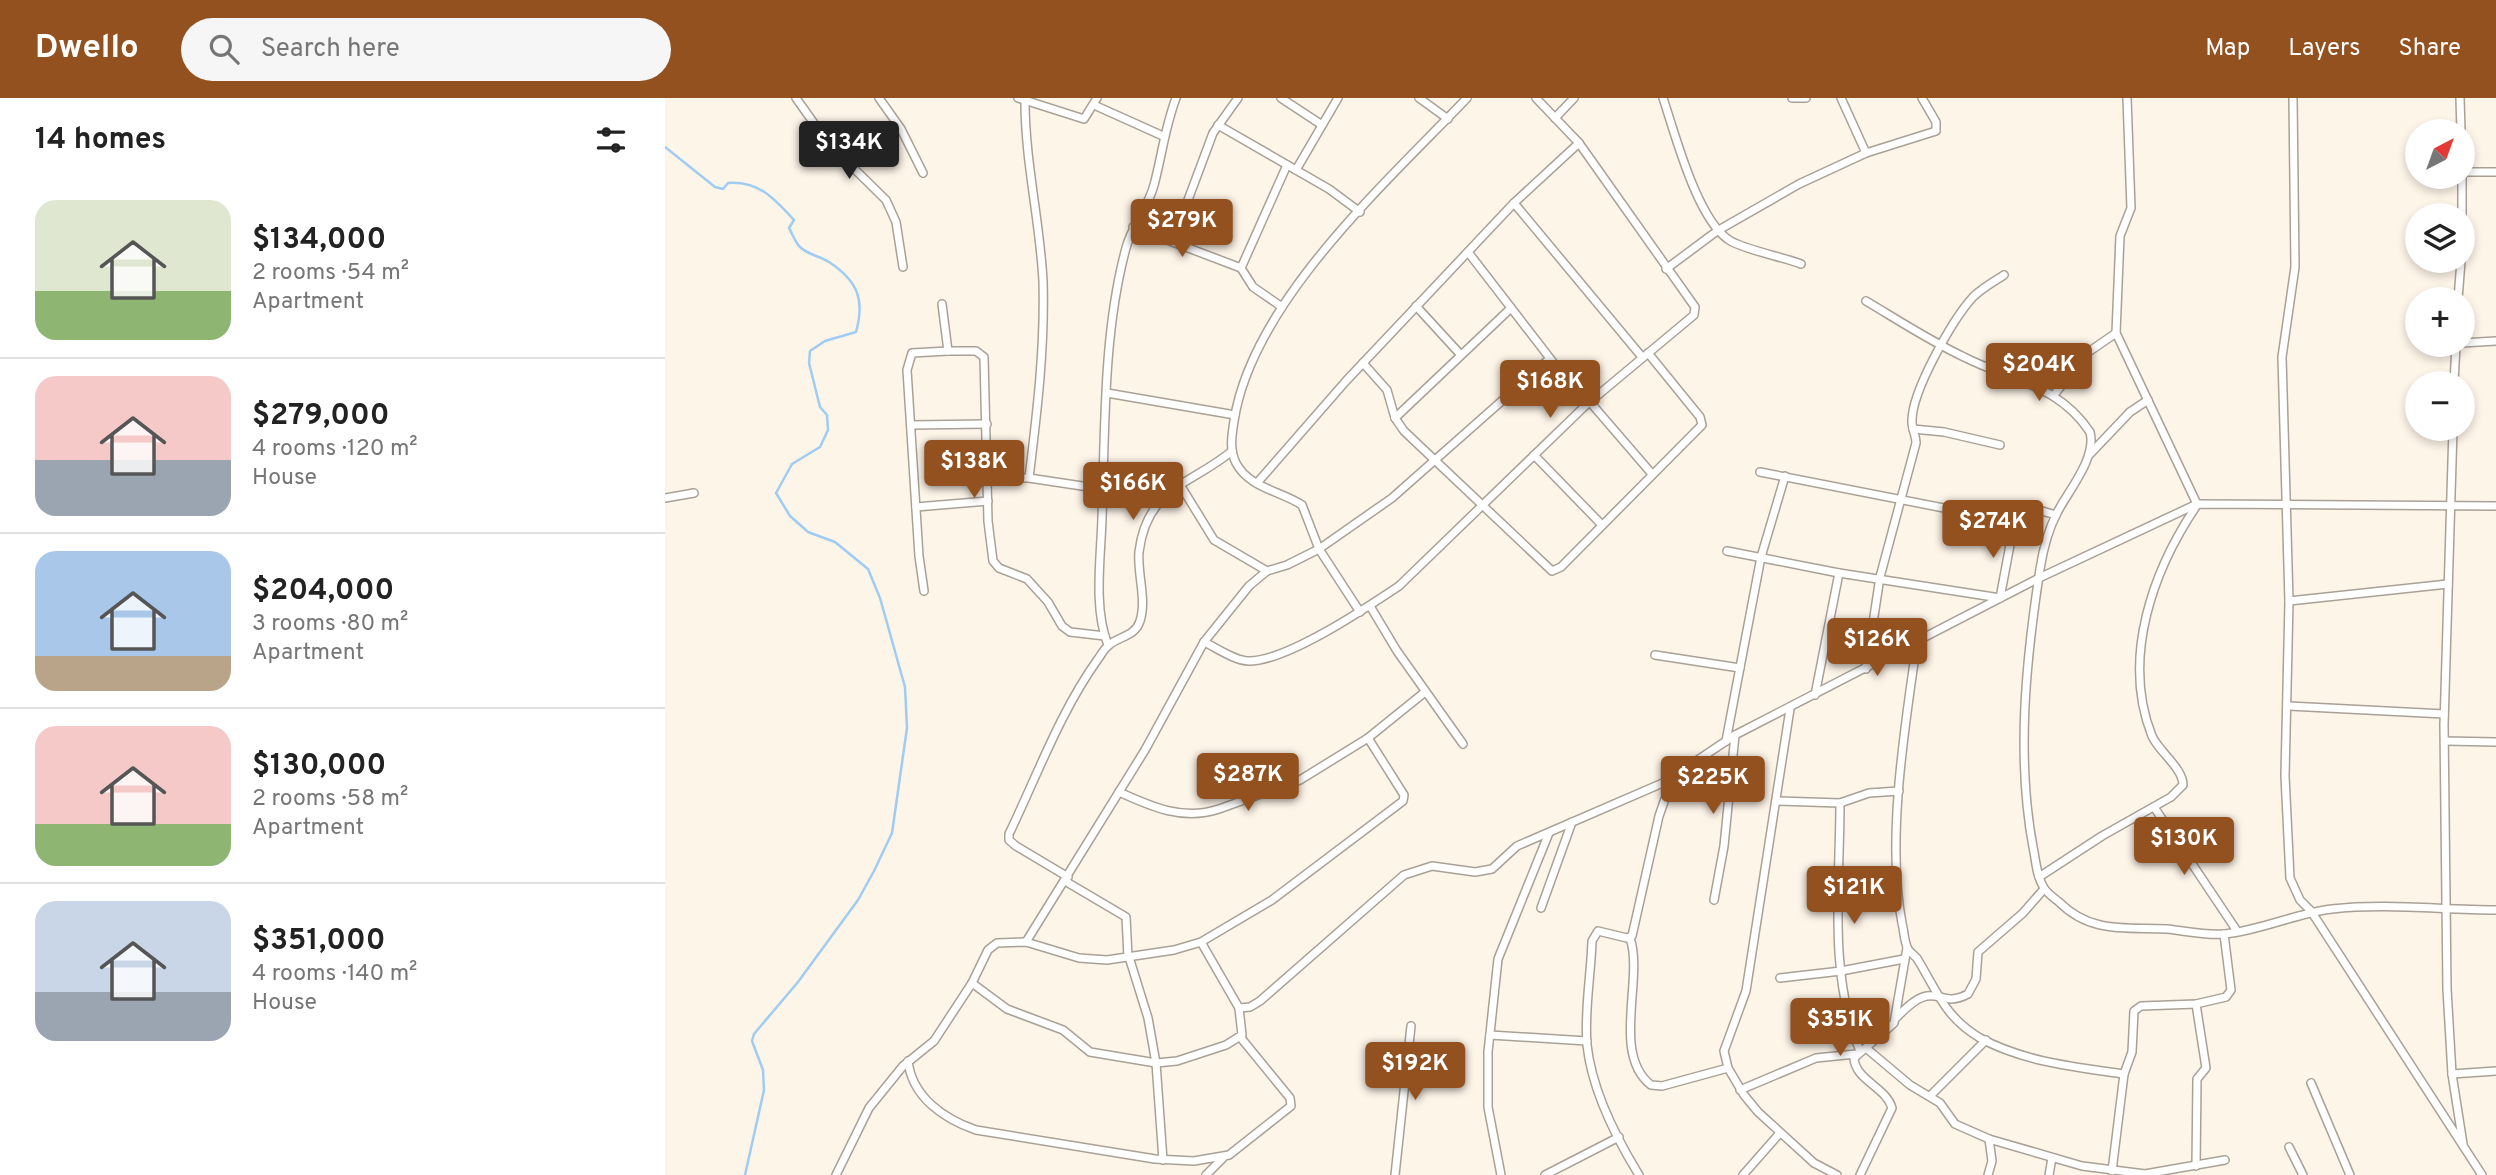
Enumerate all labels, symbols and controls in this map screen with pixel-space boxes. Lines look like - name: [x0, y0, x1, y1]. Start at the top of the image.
- search box: [181, 18, 671, 81]
- text: Dwello: [35, 28, 139, 70]
- icon: search: [205, 30, 243, 68]
- text: Search here: [261, 33, 400, 66]
- text: Map: [2205, 34, 2250, 64]
- text: Layers: [2288, 34, 2360, 64]
- text: Share: [2398, 34, 2461, 64]
- north arrow: [2405, 119, 2475, 189]
- map controls: [2405, 119, 2475, 441]
- icon: filters: [592, 121, 630, 159]
- text: 14 homes: [35, 122, 166, 159]
- pin: $134K: [800, 122, 898, 181]
- text: $134K: [815, 129, 883, 158]
- pin: $279K: [1133, 200, 1231, 259]
- button: layers: [2405, 203, 2475, 273]
- text: $279K: [1147, 207, 1217, 236]
- text: $134,000: [252, 222, 386, 259]
- icon: home: [91, 228, 175, 312]
- text: 2 rooms · 54 m²: [252, 259, 409, 288]
- button: +: [2405, 287, 2475, 357]
- text: Apartment: [252, 288, 364, 317]
- pin: $204K: [1990, 344, 2088, 403]
- text: $204K: [2002, 351, 2076, 380]
- pin: $168K: [1501, 360, 1599, 420]
- text: $168K: [1516, 368, 1584, 397]
- button: −: [2405, 371, 2475, 441]
- text: $279,000: [252, 398, 390, 435]
- icon: home: [91, 404, 175, 488]
- text: 4 rooms · 120 m²: [252, 435, 418, 464]
- pin: $138K: [925, 440, 1023, 500]
- text: $138K: [940, 448, 1008, 477]
- pin: $166K: [1084, 462, 1182, 522]
- text: House: [252, 464, 317, 493]
- text: $166K: [1099, 470, 1167, 499]
- pin: $274K: [1944, 500, 2042, 560]
- text: $274K: [1958, 508, 2028, 537]
- text: $204,000: [252, 573, 394, 610]
- icon: home: [91, 579, 175, 663]
- text: 3 rooms · 80 m²: [252, 610, 408, 639]
- pin: $126K: [1828, 618, 1926, 678]
- text: $126K: [1843, 626, 1911, 655]
- text: Apartment: [252, 639, 364, 668]
- text: $130,000: [252, 748, 386, 785]
- icon: home: [91, 754, 175, 838]
- pin: $287K: [1199, 754, 1297, 813]
- pin: $225K: [1664, 756, 1762, 816]
- text: $287K: [1213, 761, 1283, 790]
- text: $225K: [1677, 764, 1749, 793]
- text: 2 rooms · 58 m²: [252, 785, 408, 814]
- text: Apartment: [252, 814, 364, 843]
- pin: $130K: [2135, 818, 2233, 877]
- text: $130K: [2150, 825, 2218, 854]
- pin: $121K: [1805, 866, 1903, 926]
- text: $121K: [1823, 874, 1885, 903]
- text: $351,000: [252, 923, 386, 960]
- icon: home: [91, 929, 175, 1013]
- text: 4 rooms · 140 m²: [252, 960, 417, 989]
- text: House: [252, 989, 317, 1018]
- pin: $351K: [1791, 998, 1889, 1058]
- text: $351K: [1806, 1006, 1874, 1035]
- pin: $192K: [1366, 1042, 1464, 1102]
- text: $192K: [1381, 1050, 1449, 1079]

